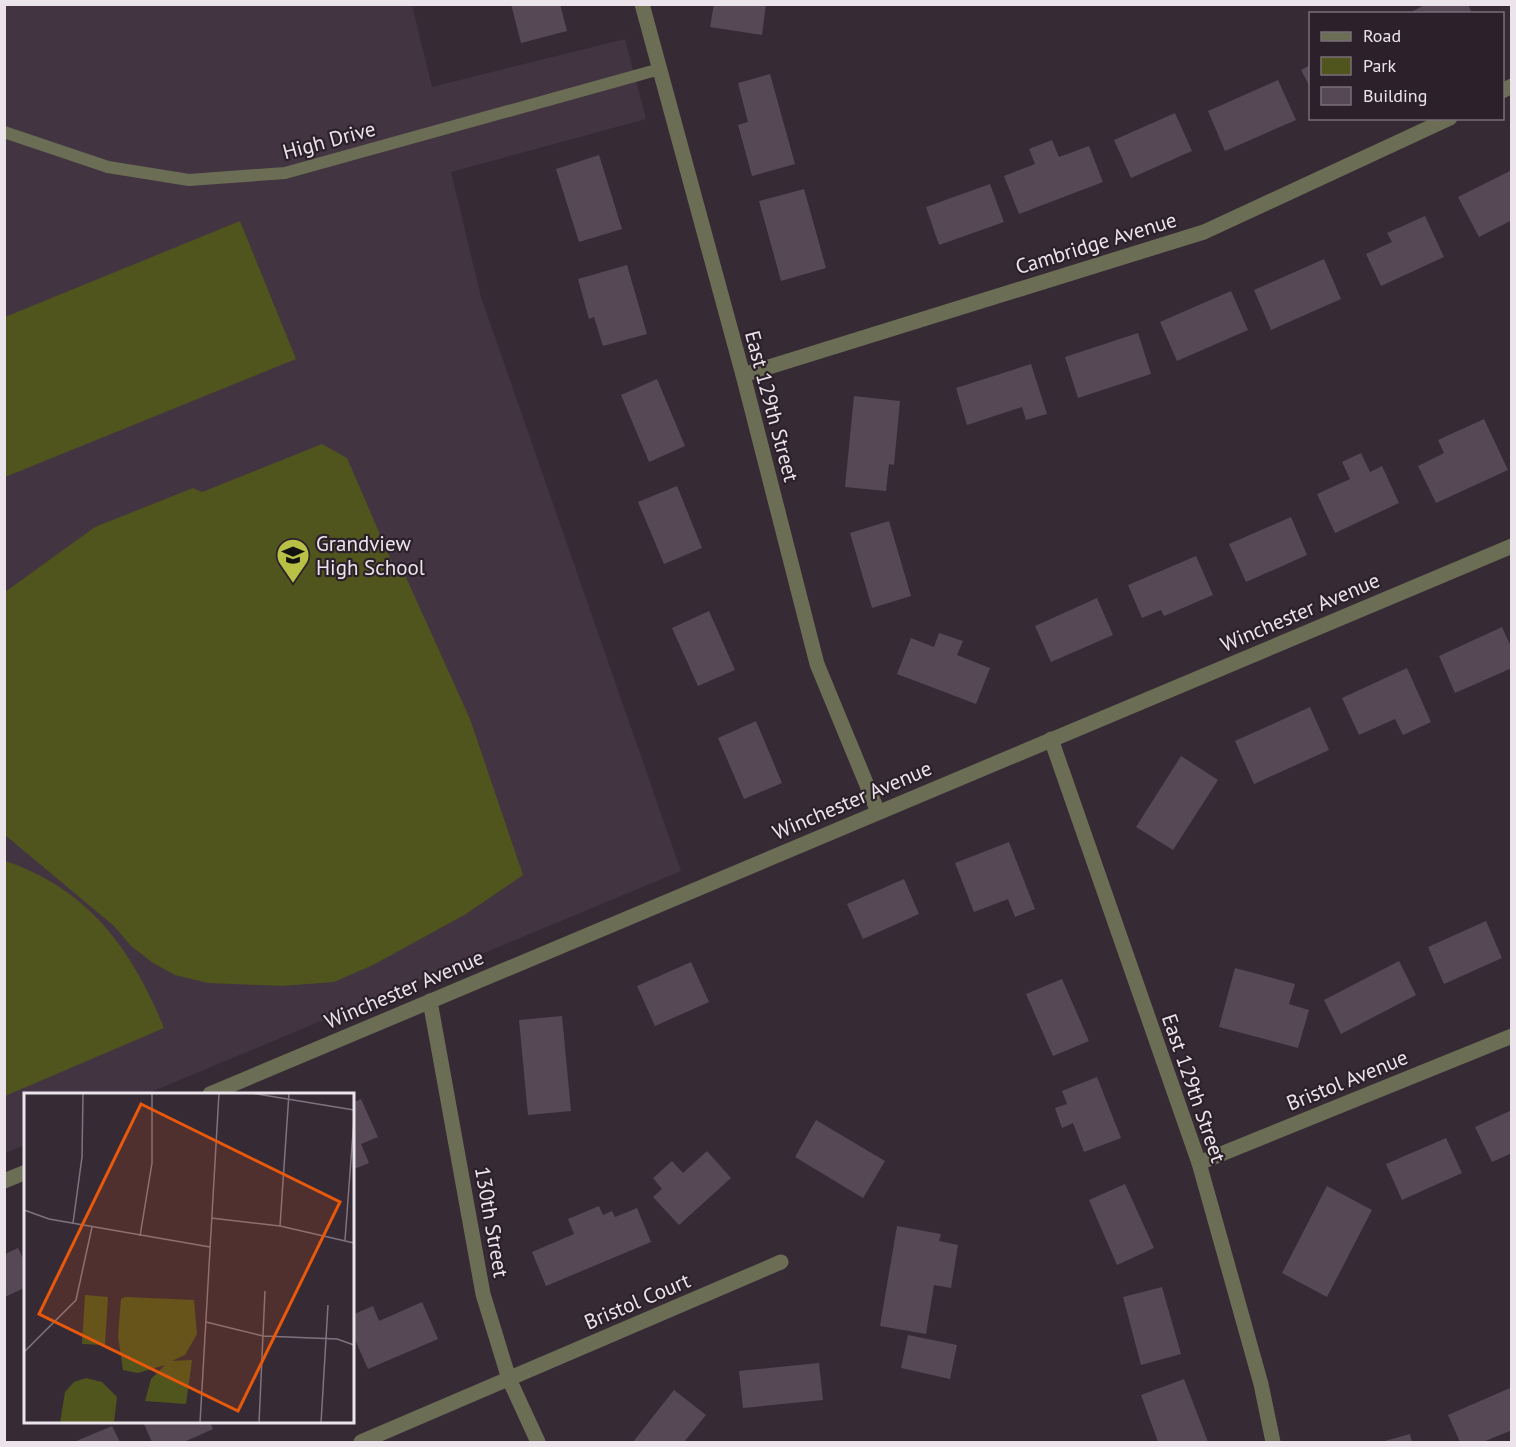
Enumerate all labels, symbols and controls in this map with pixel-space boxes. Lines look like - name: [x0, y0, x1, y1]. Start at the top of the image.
- legend: [1309, 12, 1504, 120]
- text: Road: [1363, 24, 1401, 47]
- text: Park: [1363, 54, 1396, 77]
- text: Building: [1363, 84, 1427, 107]
- street label: High Drive: [280, 115, 378, 165]
- street label: Cambridge Avenue: [1012, 206, 1180, 280]
- street label: East 129th Street: [739, 327, 805, 485]
- place label: Grandview High School: [316, 530, 425, 581]
- school or university icon: Grandview High School: [275, 537, 311, 584]
- street label: Winchester Avenue: [1216, 566, 1384, 658]
- street label: Winchester Avenue: [768, 754, 936, 846]
- street label: Winchester Avenue: [320, 943, 488, 1035]
- street label: East 129th Street: [1156, 1010, 1232, 1166]
- street label: Bristol Avenue: [1282, 1043, 1412, 1117]
- inset map: [24, 1093, 354, 1423]
- street label: 130th Street: [469, 1164, 515, 1280]
- street label: Bristol Court: [580, 1267, 694, 1335]

